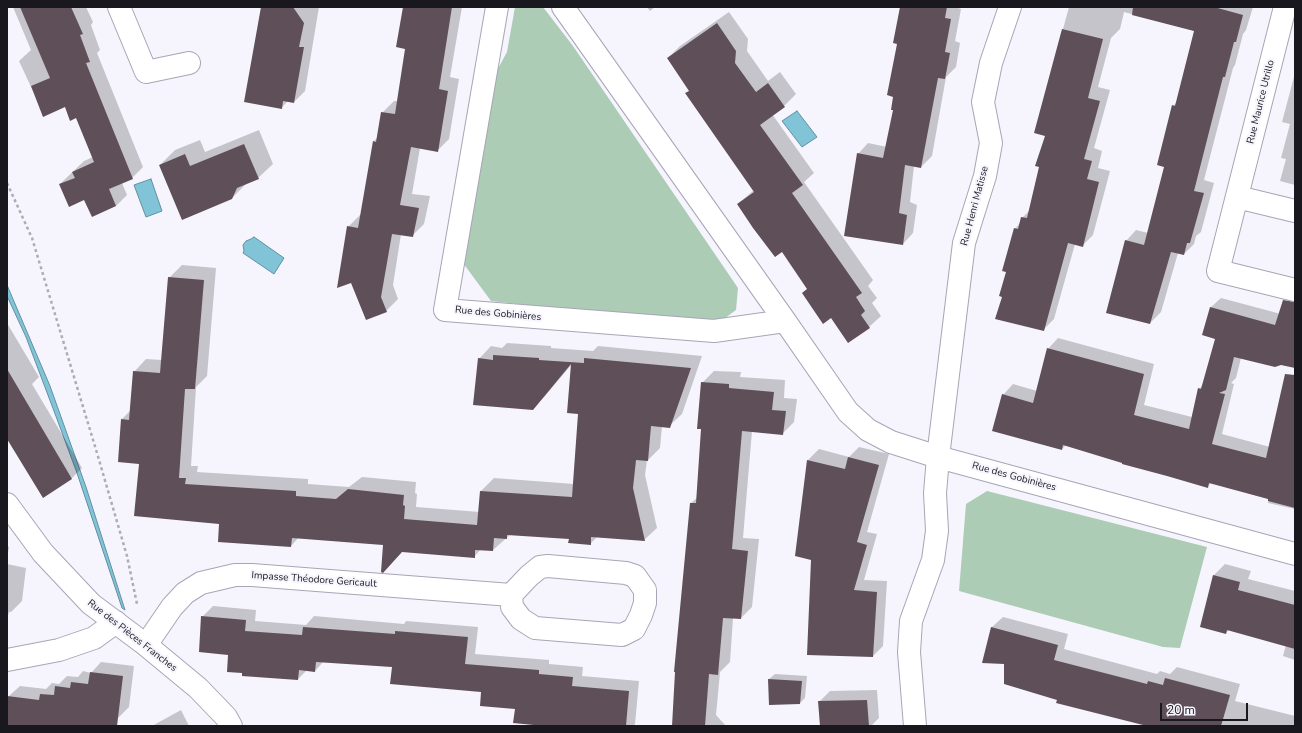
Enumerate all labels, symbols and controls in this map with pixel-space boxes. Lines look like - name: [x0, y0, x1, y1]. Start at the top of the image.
- street label: Rue Maurice Utrillo: [1245, 59, 1277, 145]
- street label: Rue Henri Matisse: [959, 165, 991, 247]
- street label: Rue des Gobinières: [454, 304, 542, 324]
- street label: Rue des Gobinières: [971, 460, 1057, 494]
- street label: Impasse Théodore Gericault: [251, 570, 377, 590]
- street label: Rue des Pièces Franches: [85, 597, 179, 675]
- scale bar: [1162, 695, 1250, 721]
- text: 20 m: [1167, 702, 1195, 718]

